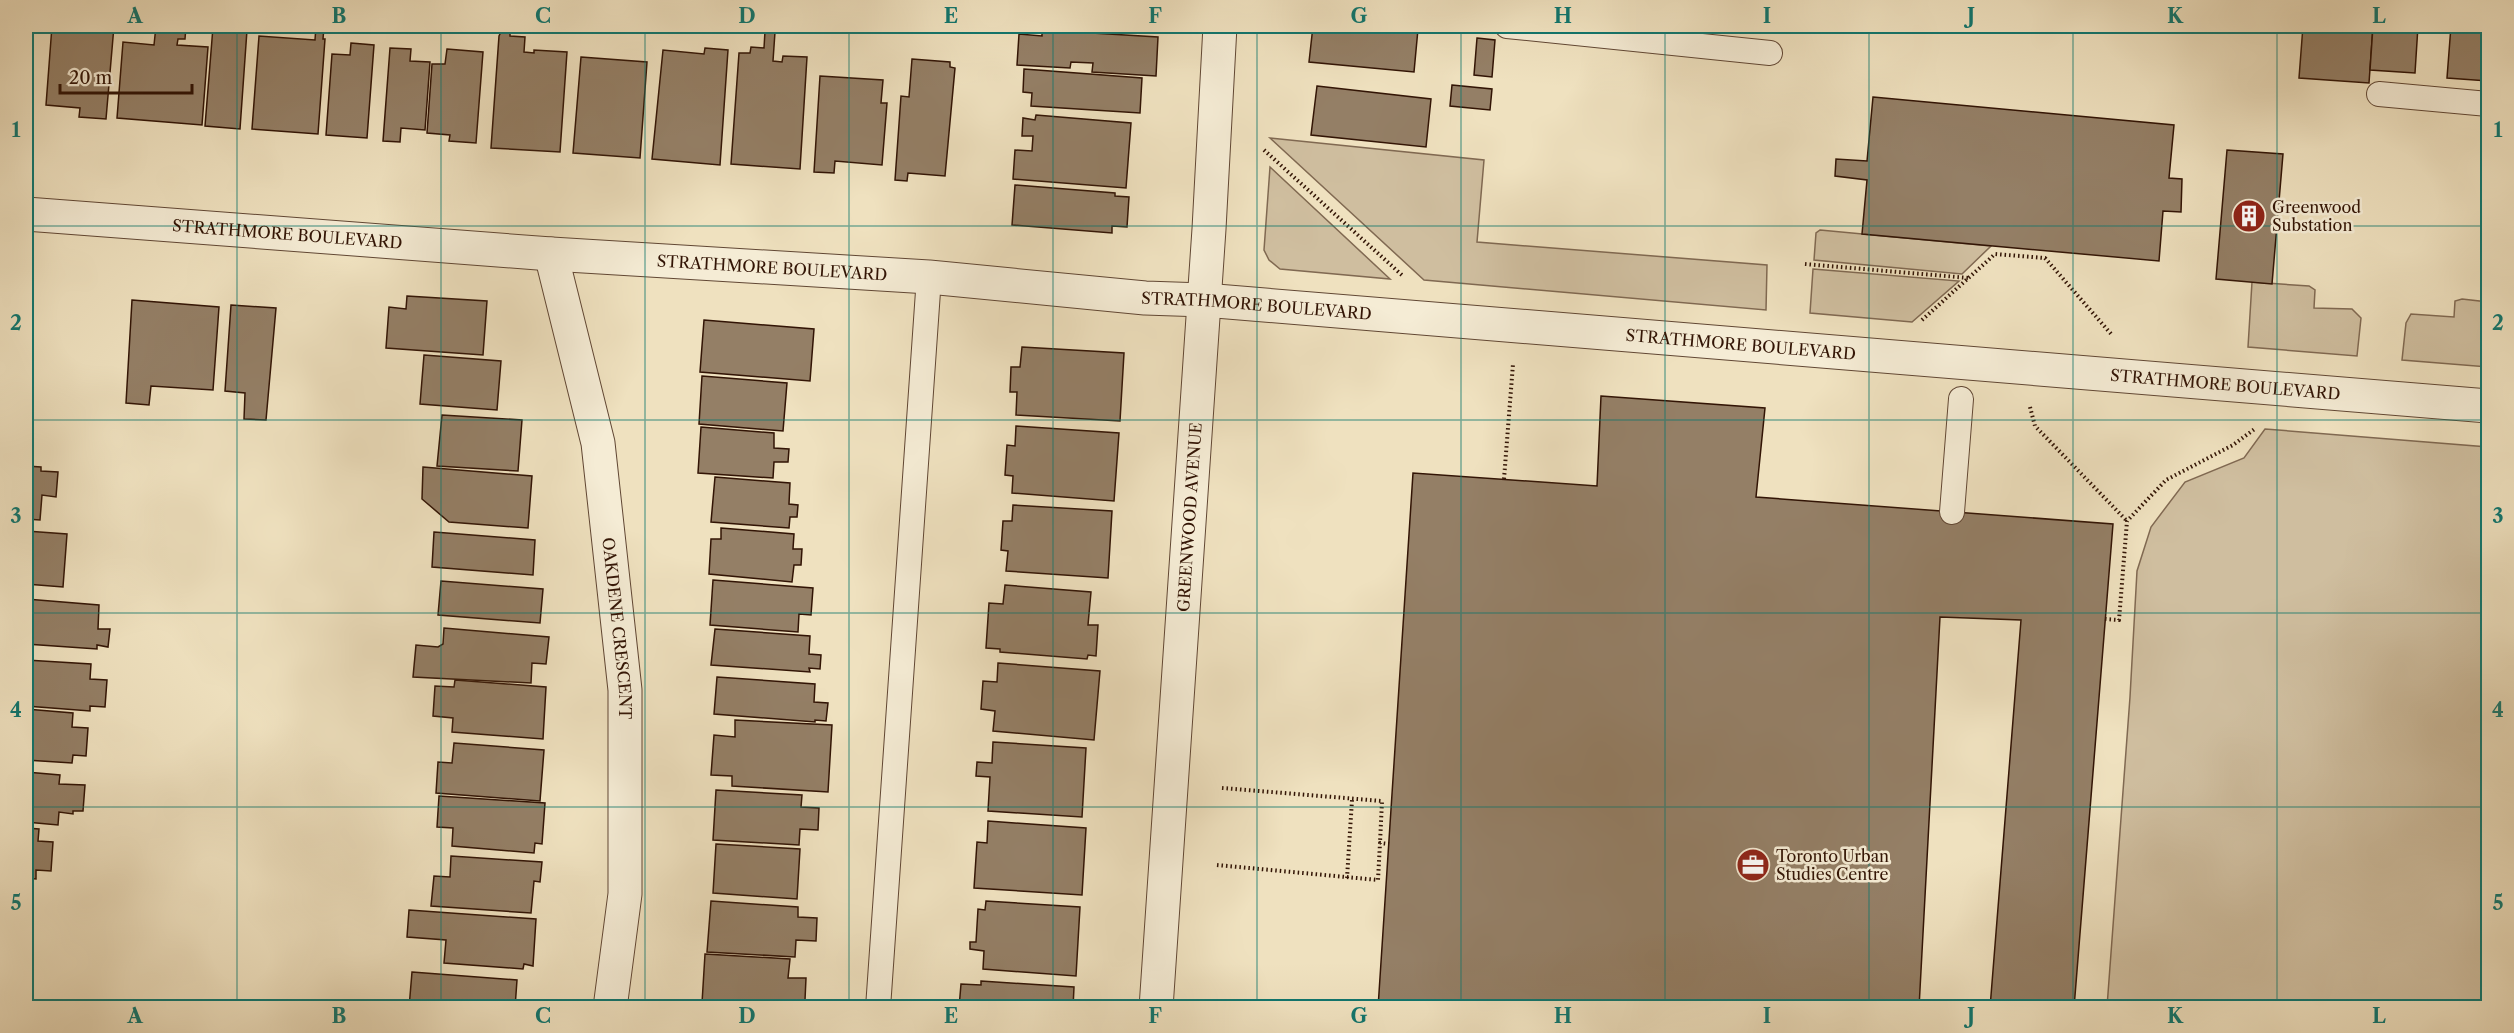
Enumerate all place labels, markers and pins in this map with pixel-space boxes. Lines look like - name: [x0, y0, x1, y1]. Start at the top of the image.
- place label: Greenwood Substation: [2272, 197, 2361, 235]
- building icon: Greenwood Substation: [2231, 198, 2267, 234]
- place label: Toronto Urban Studies Centre: [1776, 846, 1889, 884]
- office icon: Toronto Urban Studies Centre: [1735, 847, 1771, 883]

